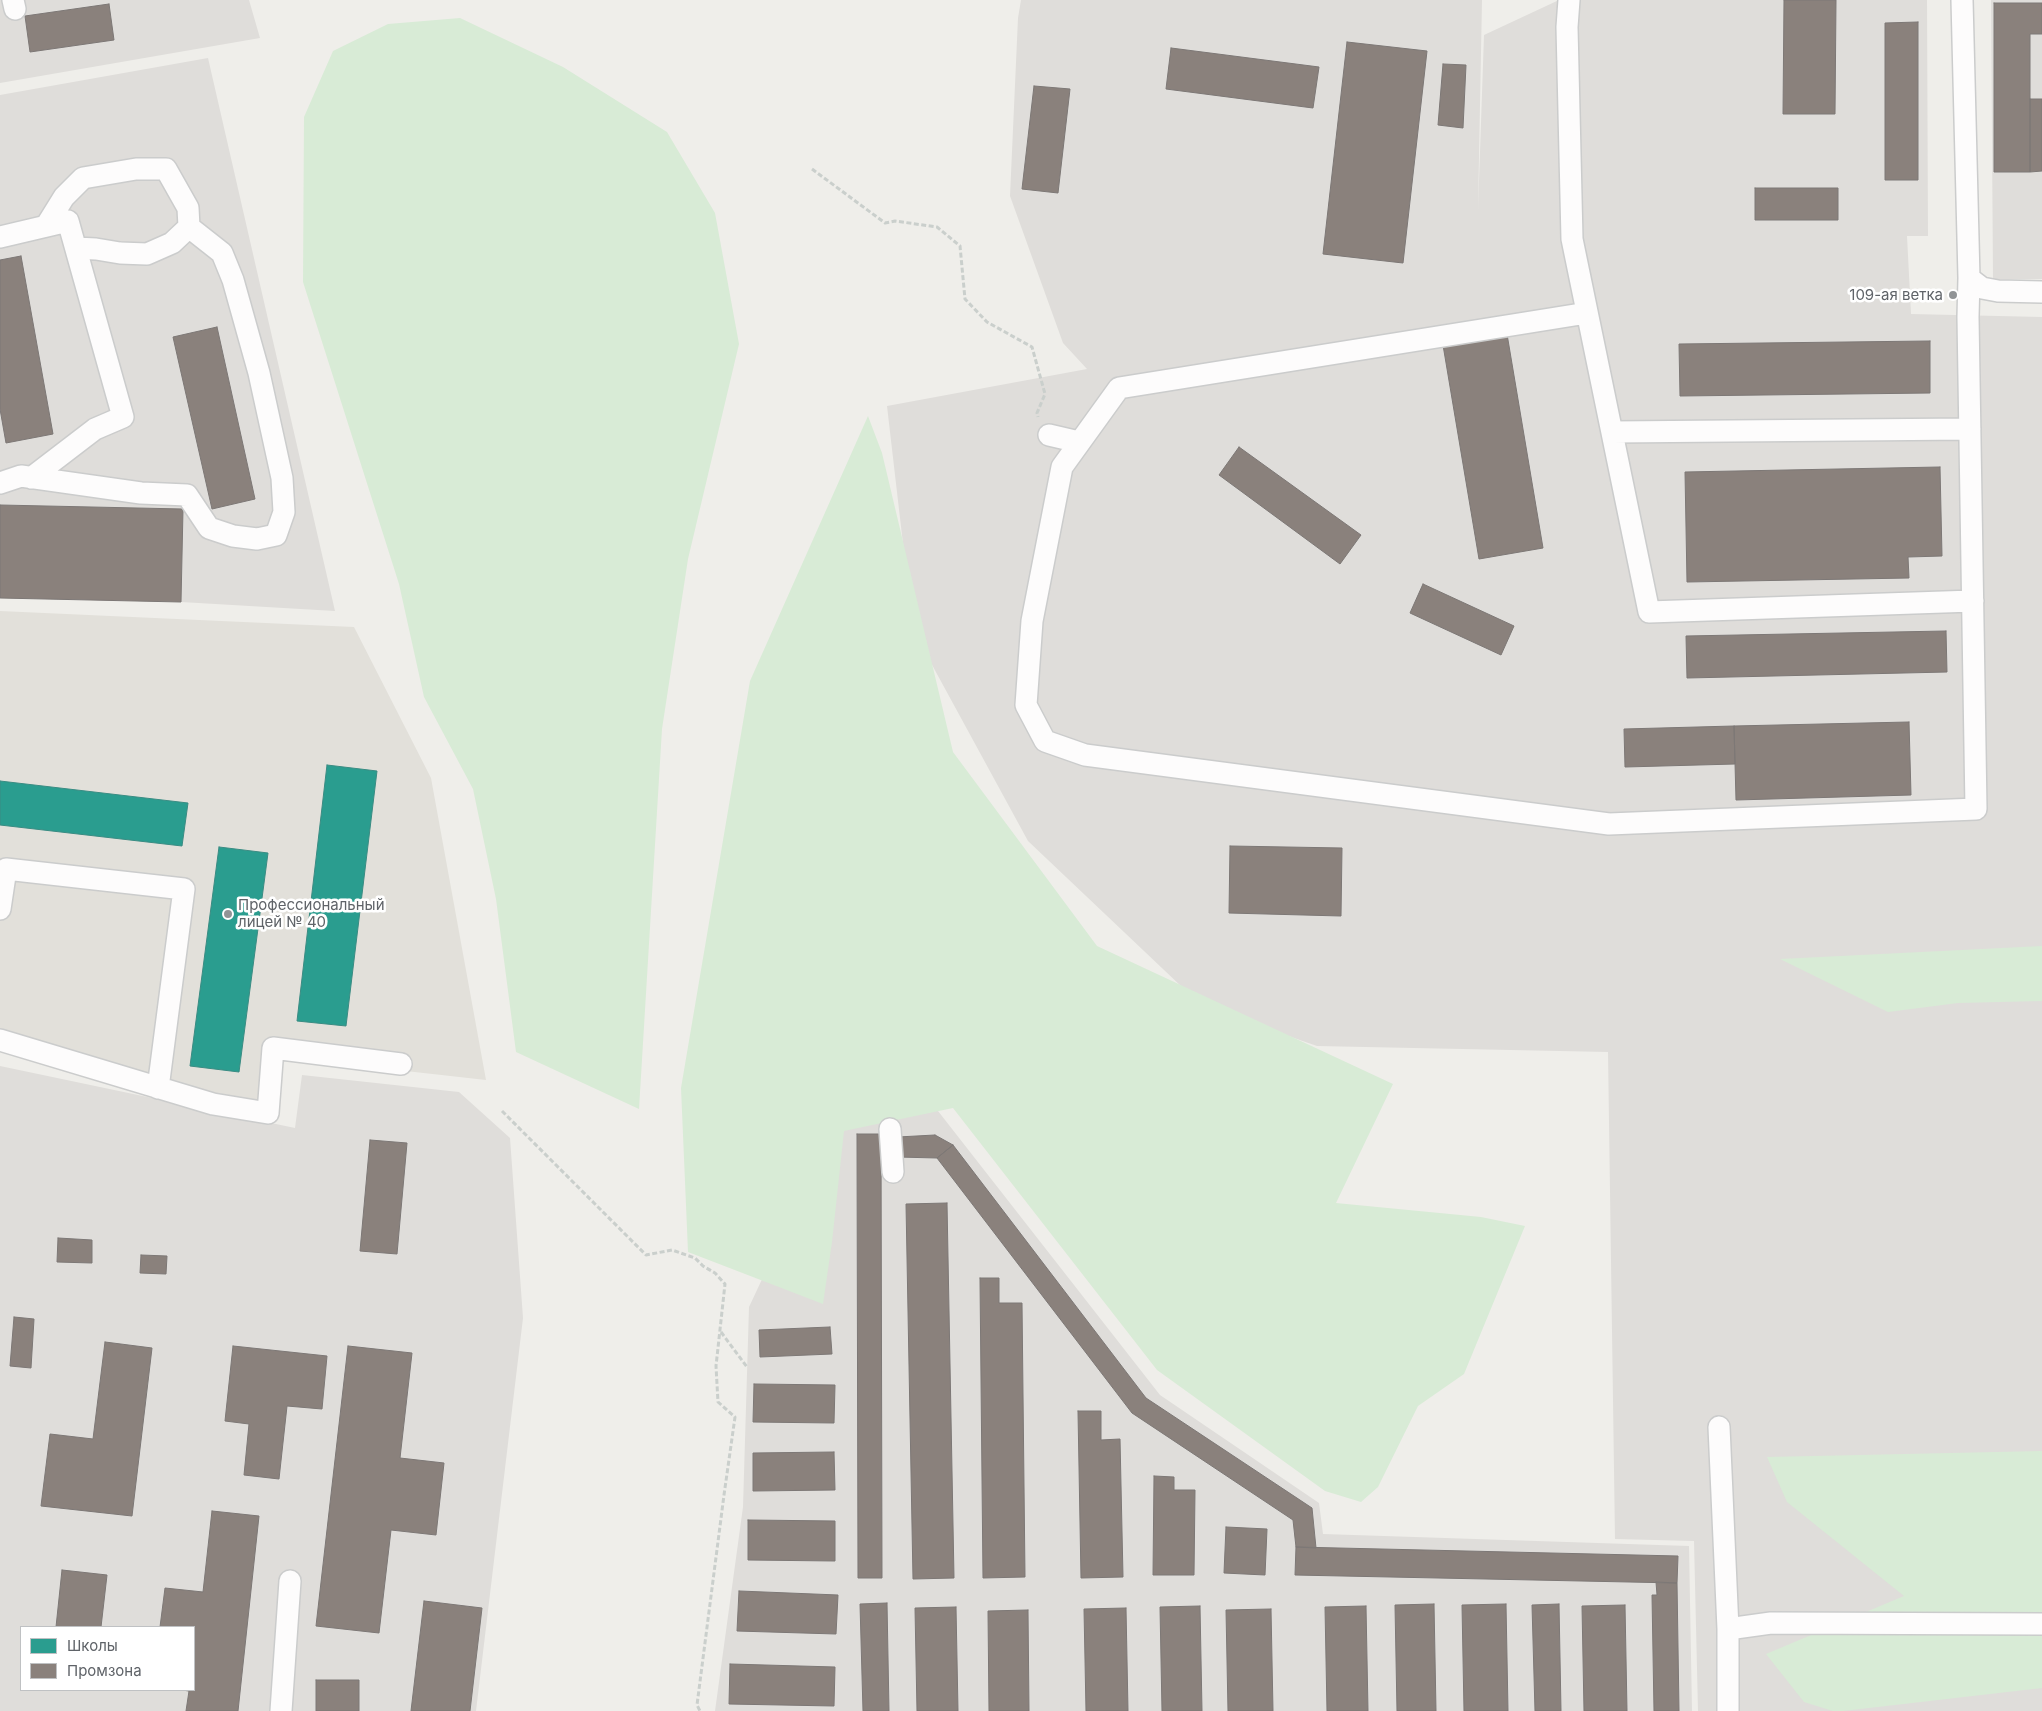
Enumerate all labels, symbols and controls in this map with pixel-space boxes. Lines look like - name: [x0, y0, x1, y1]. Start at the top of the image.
- place label: 109-ая ветка: [1849, 286, 1943, 304]
- marker: 109-ая ветка: [1947, 289, 1959, 301]
- place label: Профессиональный лицей № 40: [238, 896, 385, 931]
- marker: Профессиональный лицей № 40: [222, 908, 234, 920]
- legend: [20, 1626, 195, 1691]
- text: Школы: [67, 1636, 118, 1655]
- text: Промзона: [67, 1661, 142, 1680]

